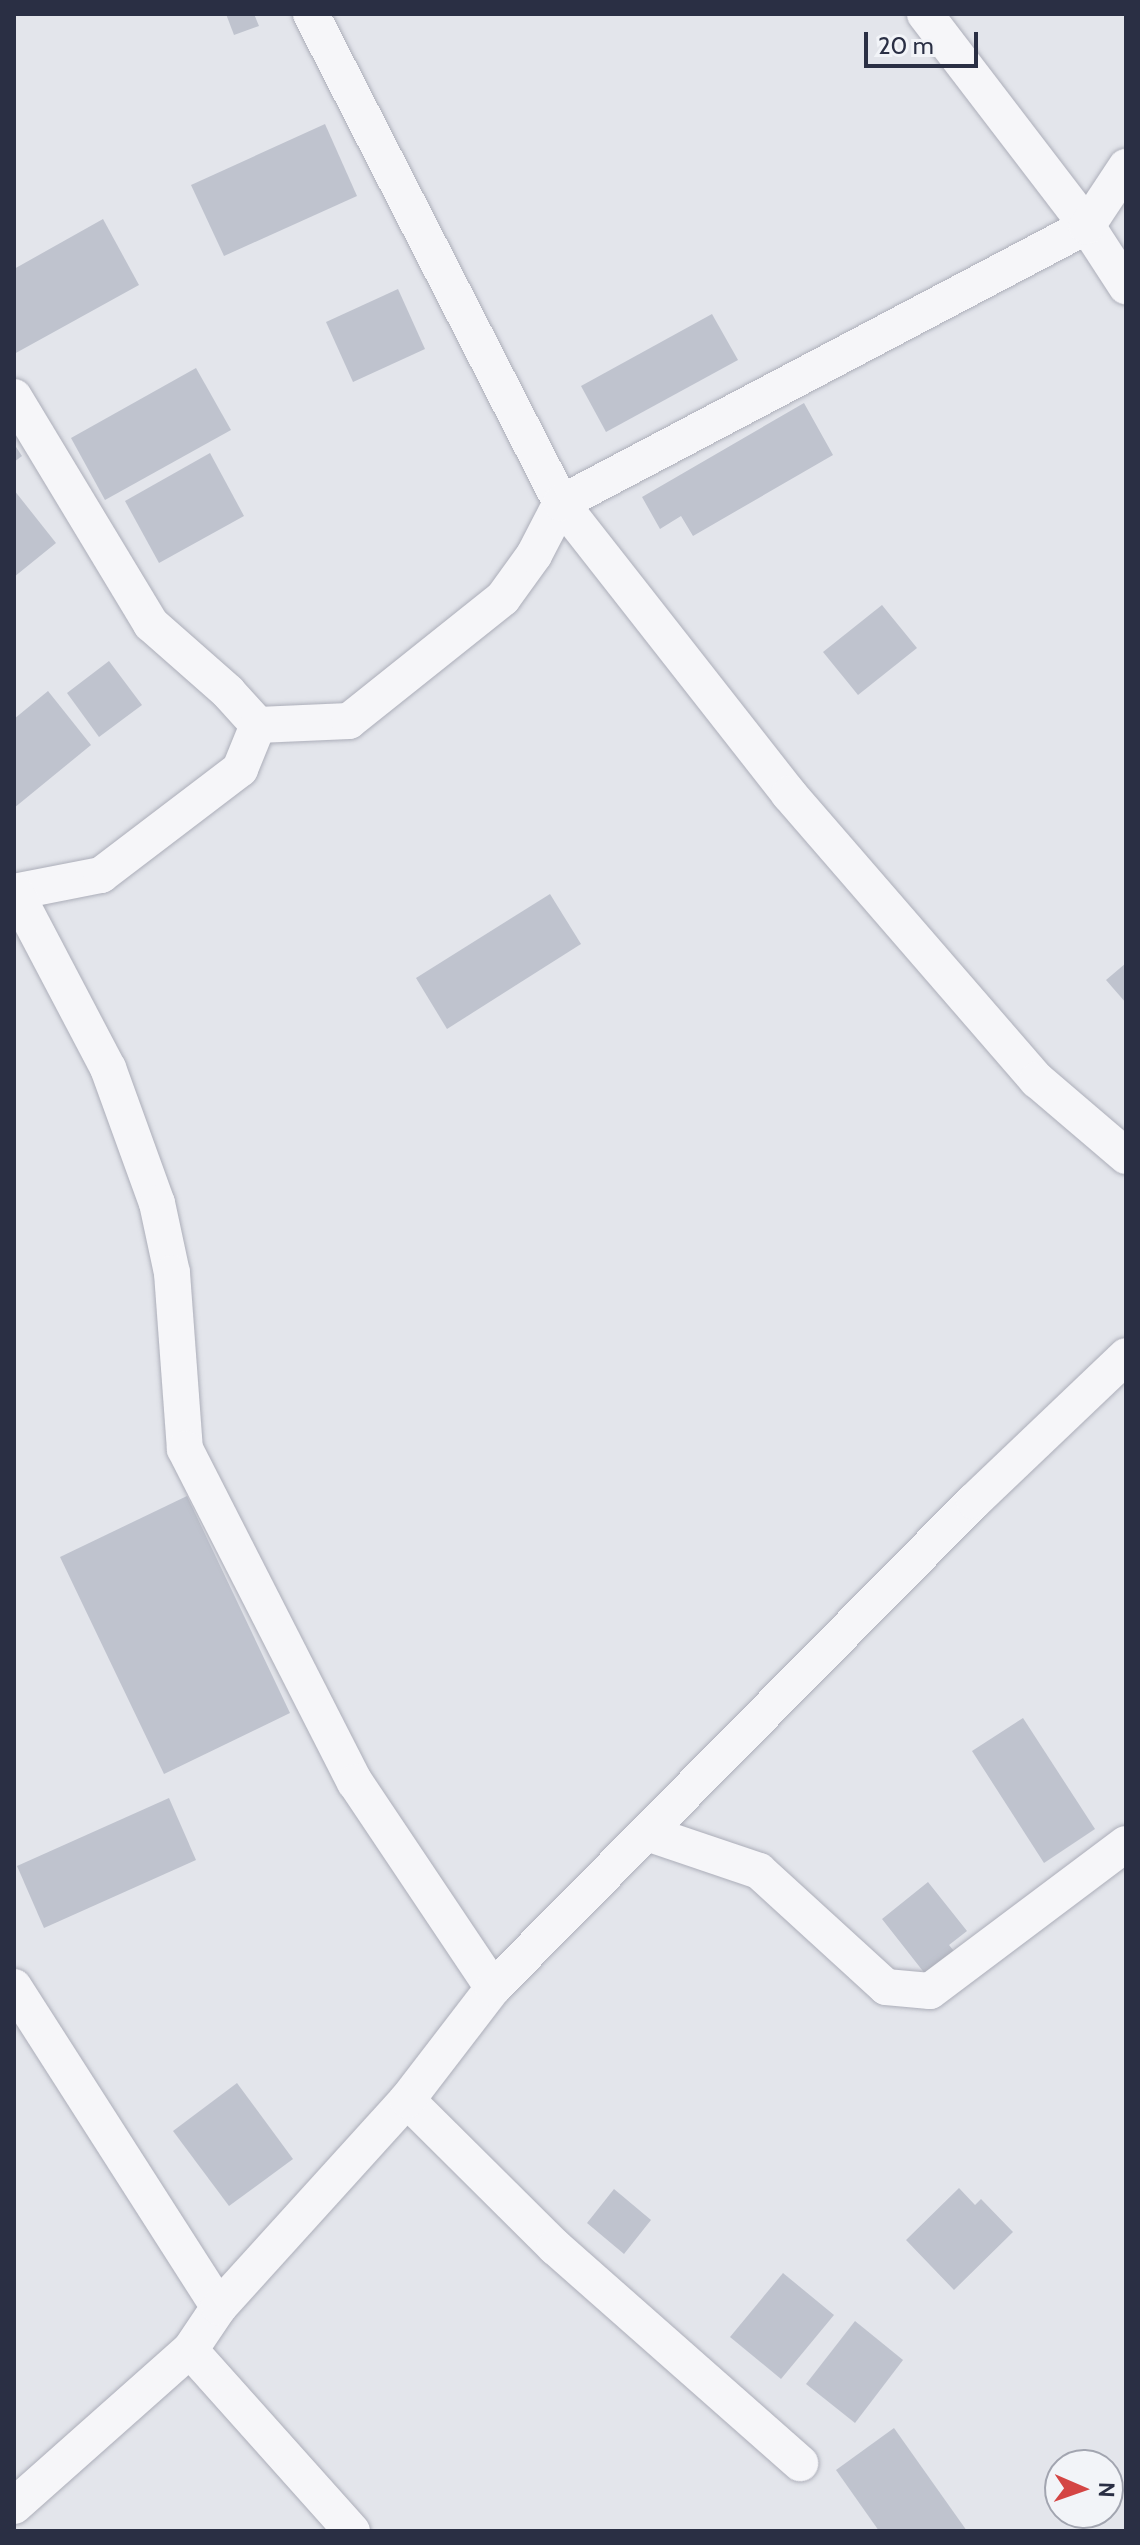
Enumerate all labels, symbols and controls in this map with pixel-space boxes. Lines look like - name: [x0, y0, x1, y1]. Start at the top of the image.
- scale bar: [868, 16, 982, 66]
- text: 20 m: [878, 31, 934, 60]
- north arrow: [1044, 2449, 1124, 2529]
- text: N: [1093, 2482, 1120, 2498]

